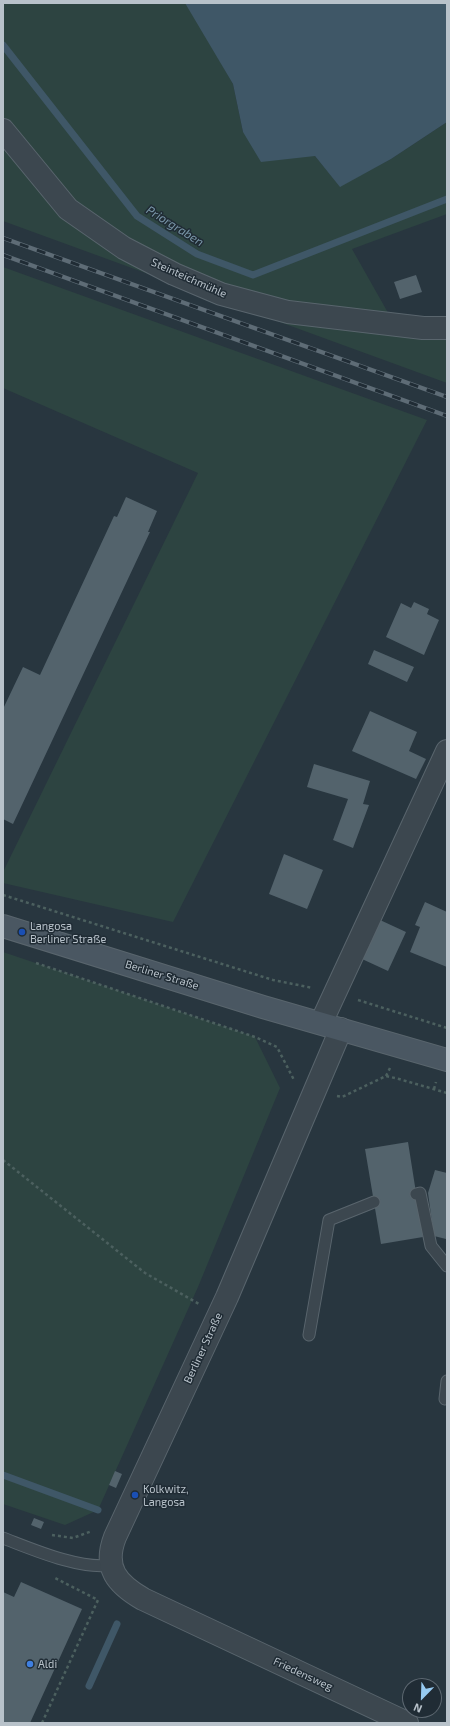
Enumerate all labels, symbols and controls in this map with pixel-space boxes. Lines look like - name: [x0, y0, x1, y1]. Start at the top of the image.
- water label: Priorgraben: [144, 203, 206, 249]
- street label: Steinteichmühle: [149, 255, 229, 301]
- place label: Langosa Berliner Straße: [30, 919, 106, 945]
- marker: Langosa Berliner Straße: [17, 927, 27, 937]
- street label: Berliner Straße: [124, 958, 200, 992]
- street label: Berliner Straße: [181, 1311, 225, 1385]
- place label: Kolkwitz, Langosa: [143, 1482, 189, 1508]
- marker: Kolkwitz, Langosa: [130, 1490, 140, 1500]
- street label: Friedensweg: [271, 1654, 335, 1694]
- place label: Aldi: [38, 1657, 57, 1671]
- marker: Aldi: [25, 1659, 35, 1669]
- north arrow: [402, 1678, 442, 1718]
- text: N: [411, 1701, 424, 1716]

